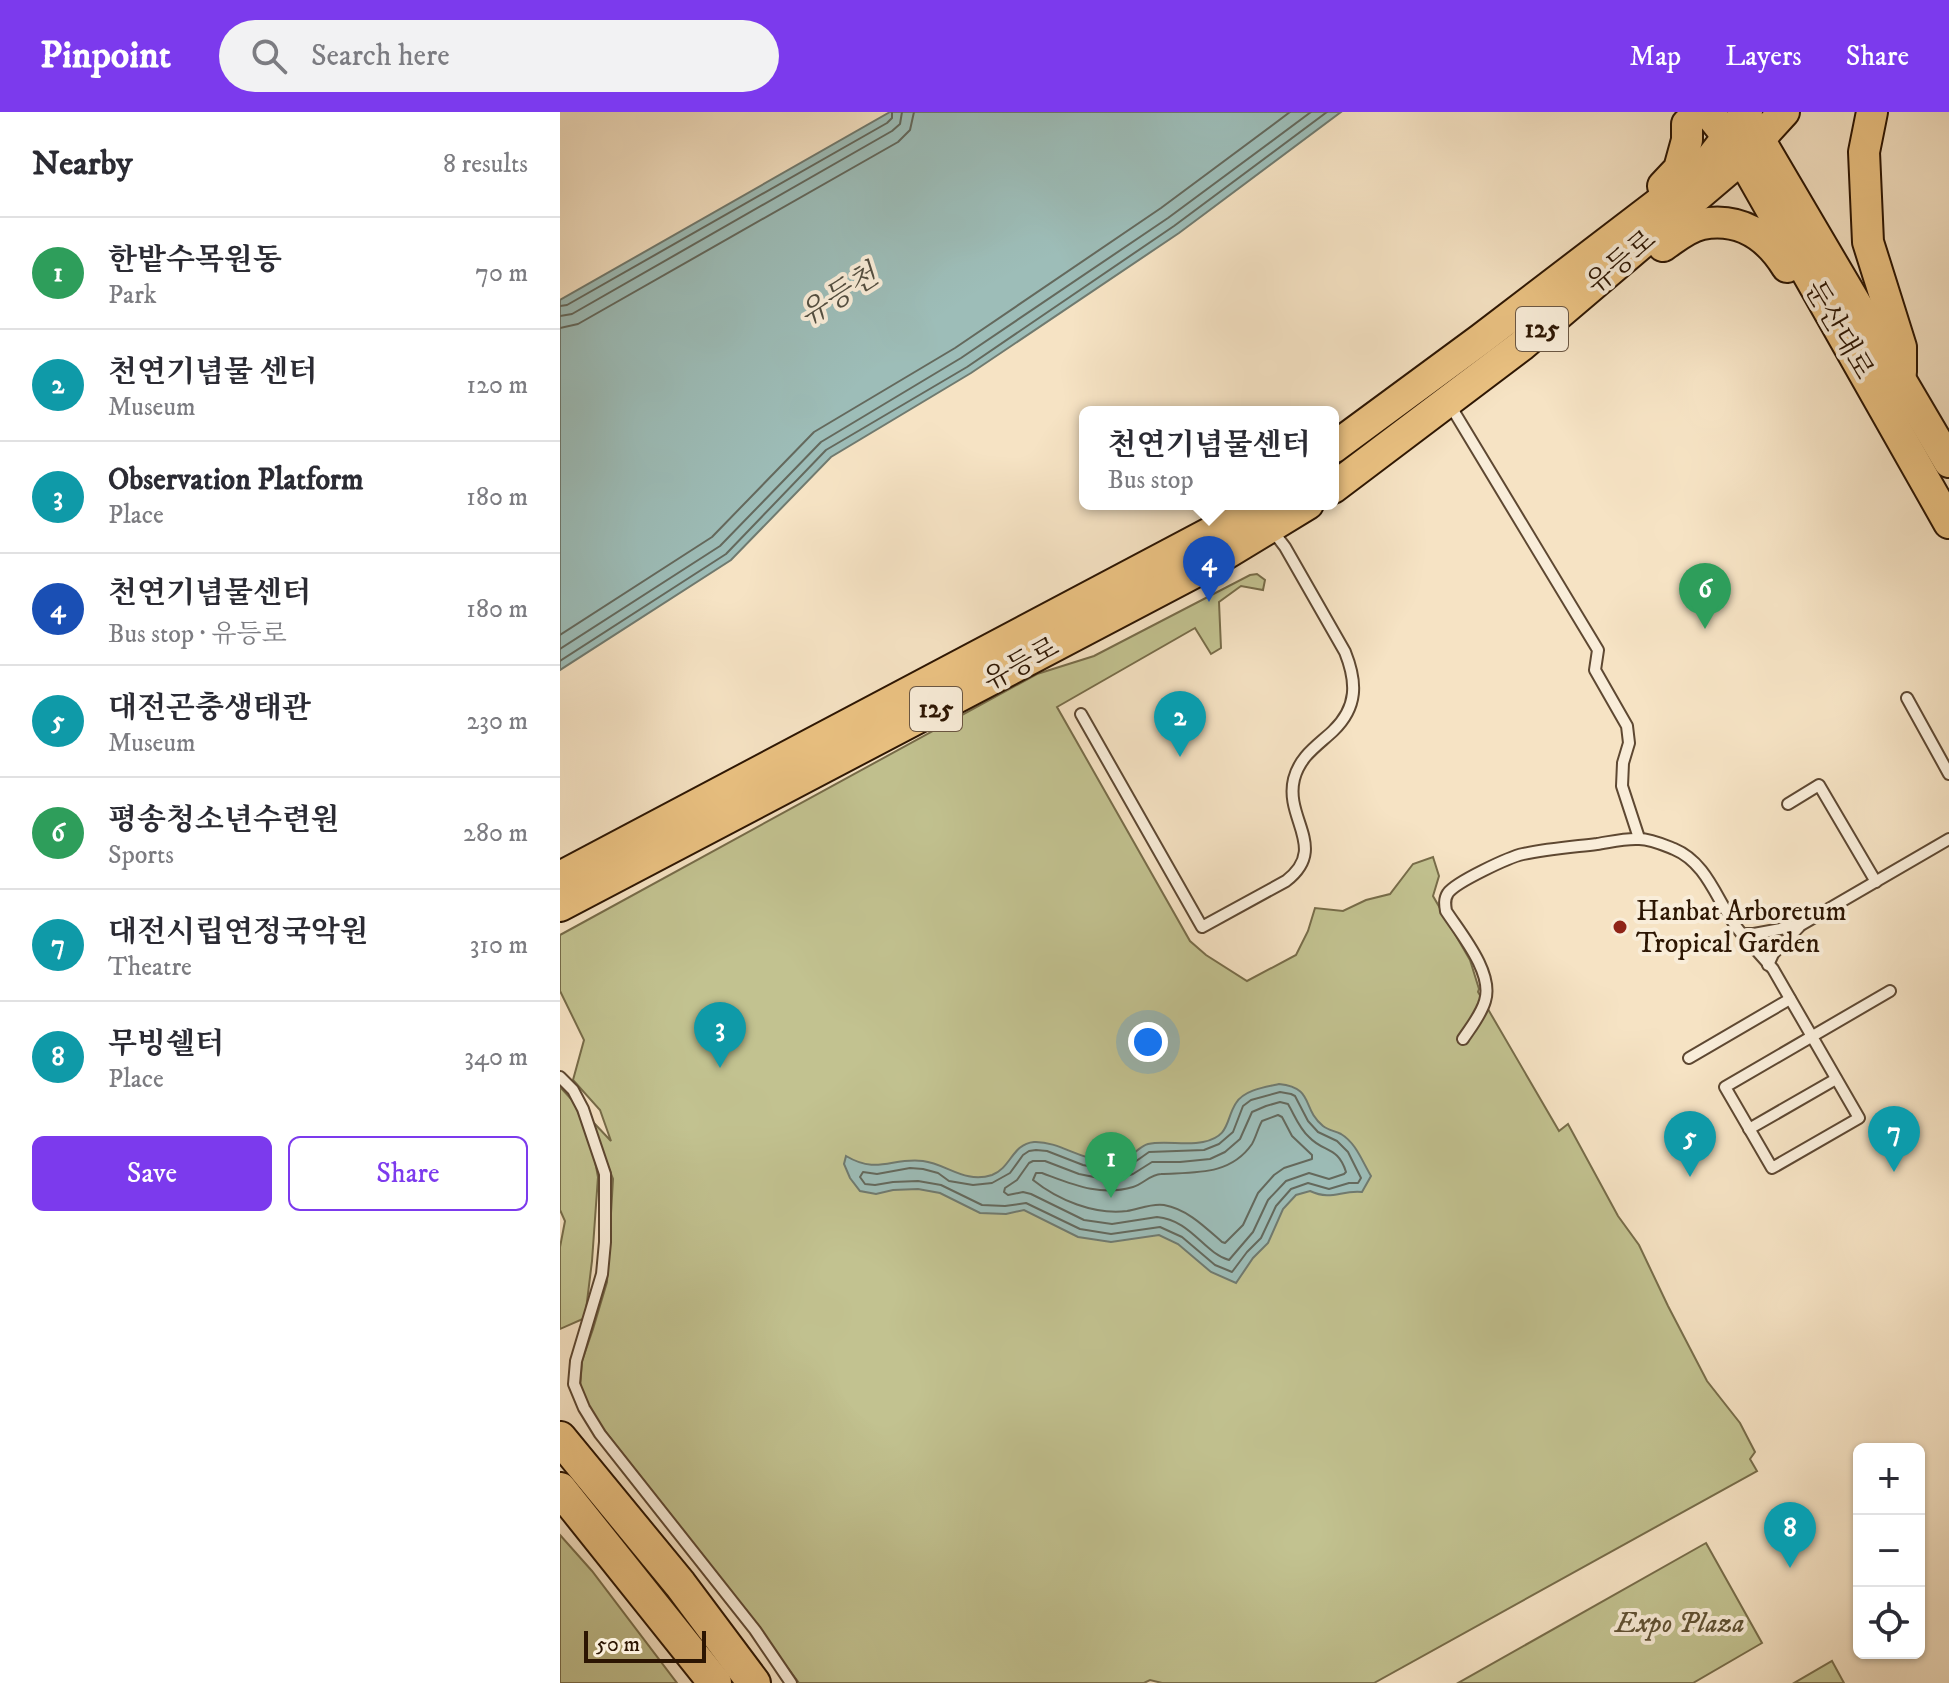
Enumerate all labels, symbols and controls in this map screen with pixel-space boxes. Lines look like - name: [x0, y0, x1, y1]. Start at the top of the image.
- search box: [219, 20, 779, 92]
- text: Pinpoint: [40, 32, 171, 80]
- icon: search: [247, 34, 291, 78]
- text: Search here: [311, 38, 450, 75]
- text: Map: [1630, 39, 1681, 74]
- text: Layers: [1725, 39, 1802, 74]
- text: Share: [1846, 39, 1909, 74]
- text: Nearby: [32, 143, 133, 185]
- text: 8 results: [443, 148, 528, 181]
- street label: 유등로: [1579, 223, 1663, 301]
- text: 한밭수목원동: [108, 242, 282, 279]
- water label: 유등천: [792, 256, 887, 335]
- text: 1: [53, 257, 63, 290]
- text: 70 m: [475, 257, 528, 290]
- street label: 둔산대로: [1797, 274, 1881, 386]
- text: Park: [108, 279, 157, 312]
- road number: 125: [1516, 307, 1568, 351]
- text: 천연기념물 센터: [108, 354, 317, 391]
- text: 2: [52, 369, 64, 402]
- text: 120 m: [467, 369, 528, 402]
- text: Museum: [108, 391, 195, 424]
- popup: [1079, 406, 1339, 510]
- text: 천연기념물센터: [1108, 427, 1310, 464]
- text: Observation Platform: [108, 462, 364, 499]
- text: Bus stop: [1108, 464, 1194, 497]
- text: 3: [53, 481, 63, 514]
- text: 180 m: [466, 481, 528, 514]
- text: Place: [108, 499, 164, 532]
- pin: 4: [1183, 536, 1235, 602]
- pin: 6: [1679, 563, 1731, 629]
- text: 천연기념물센터: [108, 575, 311, 612]
- text: 4: [51, 593, 65, 626]
- text: 180 m: [466, 593, 528, 626]
- text: Bus stop · 유등로: [108, 618, 287, 651]
- street label: 유등로: [977, 629, 1065, 699]
- road number: 125: [910, 687, 962, 731]
- text: 대전곤충생태관: [108, 690, 311, 727]
- pin: 2: [1154, 691, 1206, 757]
- text: 5: [52, 705, 64, 738]
- text: 230 m: [466, 705, 528, 738]
- text: Museum: [108, 727, 195, 760]
- text: 평송청소년수련원: [108, 802, 340, 839]
- text: 6: [51, 817, 65, 850]
- text: 280 m: [463, 817, 528, 850]
- text: Sports: [108, 839, 174, 872]
- place label: Hanbat Arboretum Tropical Garden: [1636, 894, 1846, 961]
- text: 대전시립연정국악원: [108, 914, 369, 951]
- marker: Hanbat Arboretum Tropical Garden: [1611, 918, 1629, 936]
- text: 7: [51, 929, 65, 962]
- text: 310 m: [470, 929, 528, 962]
- text: Theatre: [108, 951, 192, 984]
- pin: 3: [694, 1002, 746, 1068]
- your location: [1128, 1022, 1168, 1062]
- text: 무빙쉘터: [108, 1026, 224, 1063]
- text: 8: [51, 1041, 65, 1074]
- text: 340 m: [464, 1041, 528, 1074]
- text: Place: [108, 1063, 164, 1096]
- pin: 7: [1868, 1106, 1920, 1172]
- pin: 5: [1664, 1111, 1716, 1177]
- pin: 1: [1085, 1132, 1137, 1198]
- button: Save: [32, 1136, 272, 1211]
- button: Share: [288, 1136, 528, 1211]
- map controls: [1853, 1443, 1925, 1659]
- button: +: [1853, 1443, 1925, 1515]
- pin: 8: [1764, 1502, 1816, 1568]
- button: −: [1853, 1515, 1925, 1587]
- button: locate: [1853, 1587, 1925, 1659]
- park label: Expo Plaza: [1613, 1606, 1745, 1641]
- scale bar: [584, 1627, 706, 1663]
- text: 50 m: [596, 1631, 640, 1658]

